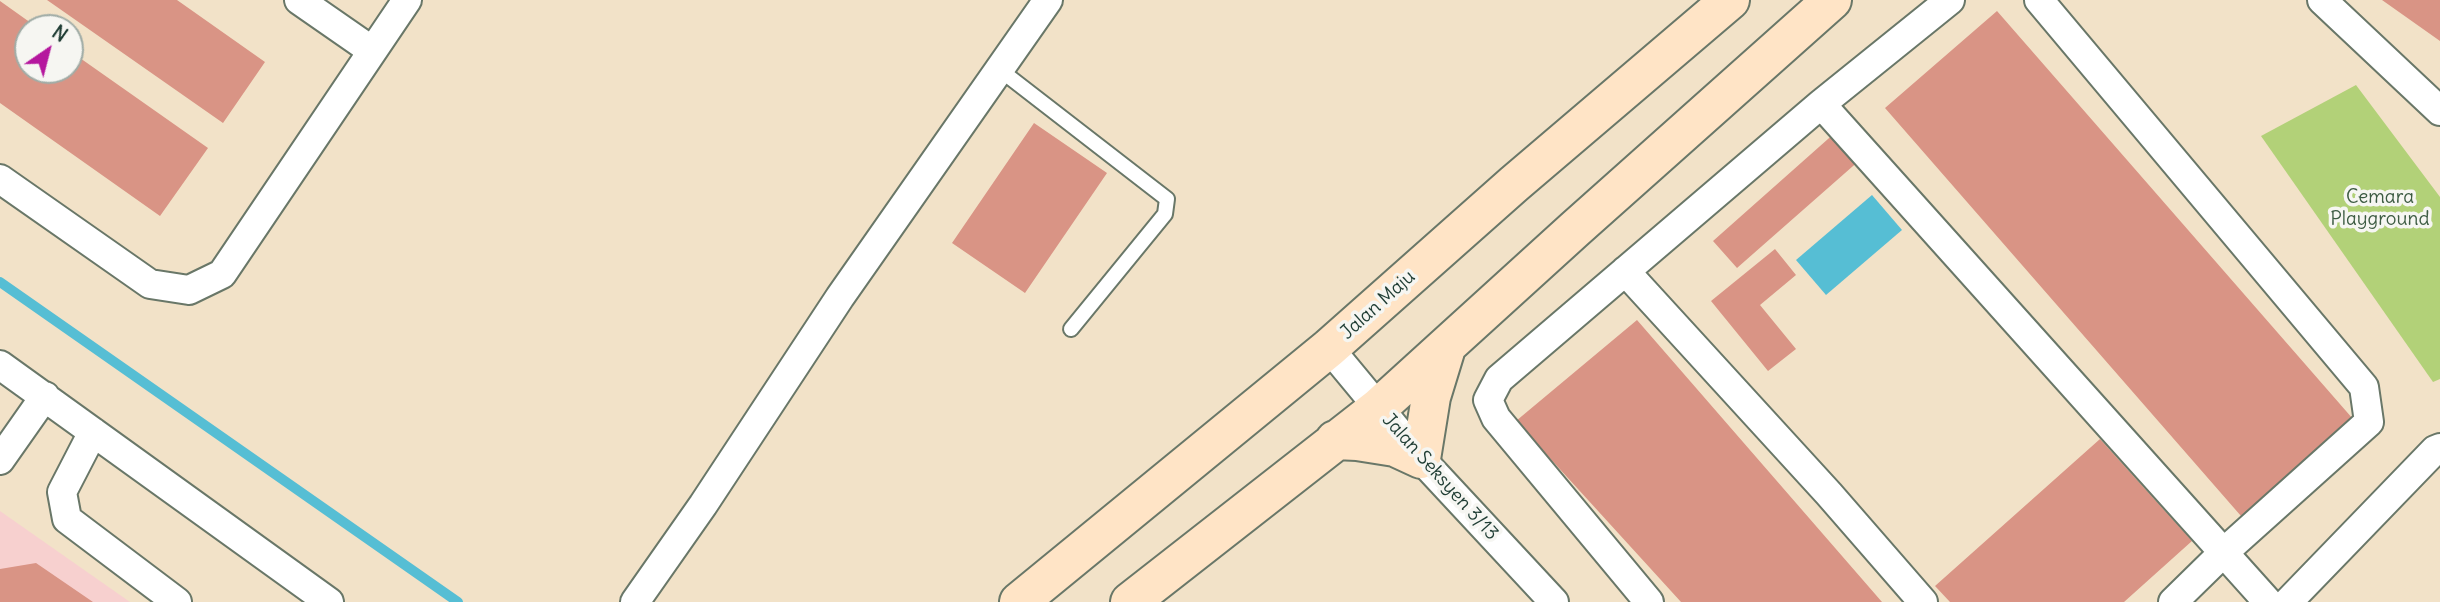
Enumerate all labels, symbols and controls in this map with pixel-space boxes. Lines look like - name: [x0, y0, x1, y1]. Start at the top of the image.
- north arrow: [14, 14, 84, 84]
- text: N: [48, 20, 72, 47]
- park label: Cemara Playground: [2330, 187, 2430, 231]
- street label: Jalan Maju: [1336, 266, 1420, 344]
- street label: Jalan Seksyen 3/13: [1377, 409, 1503, 545]

